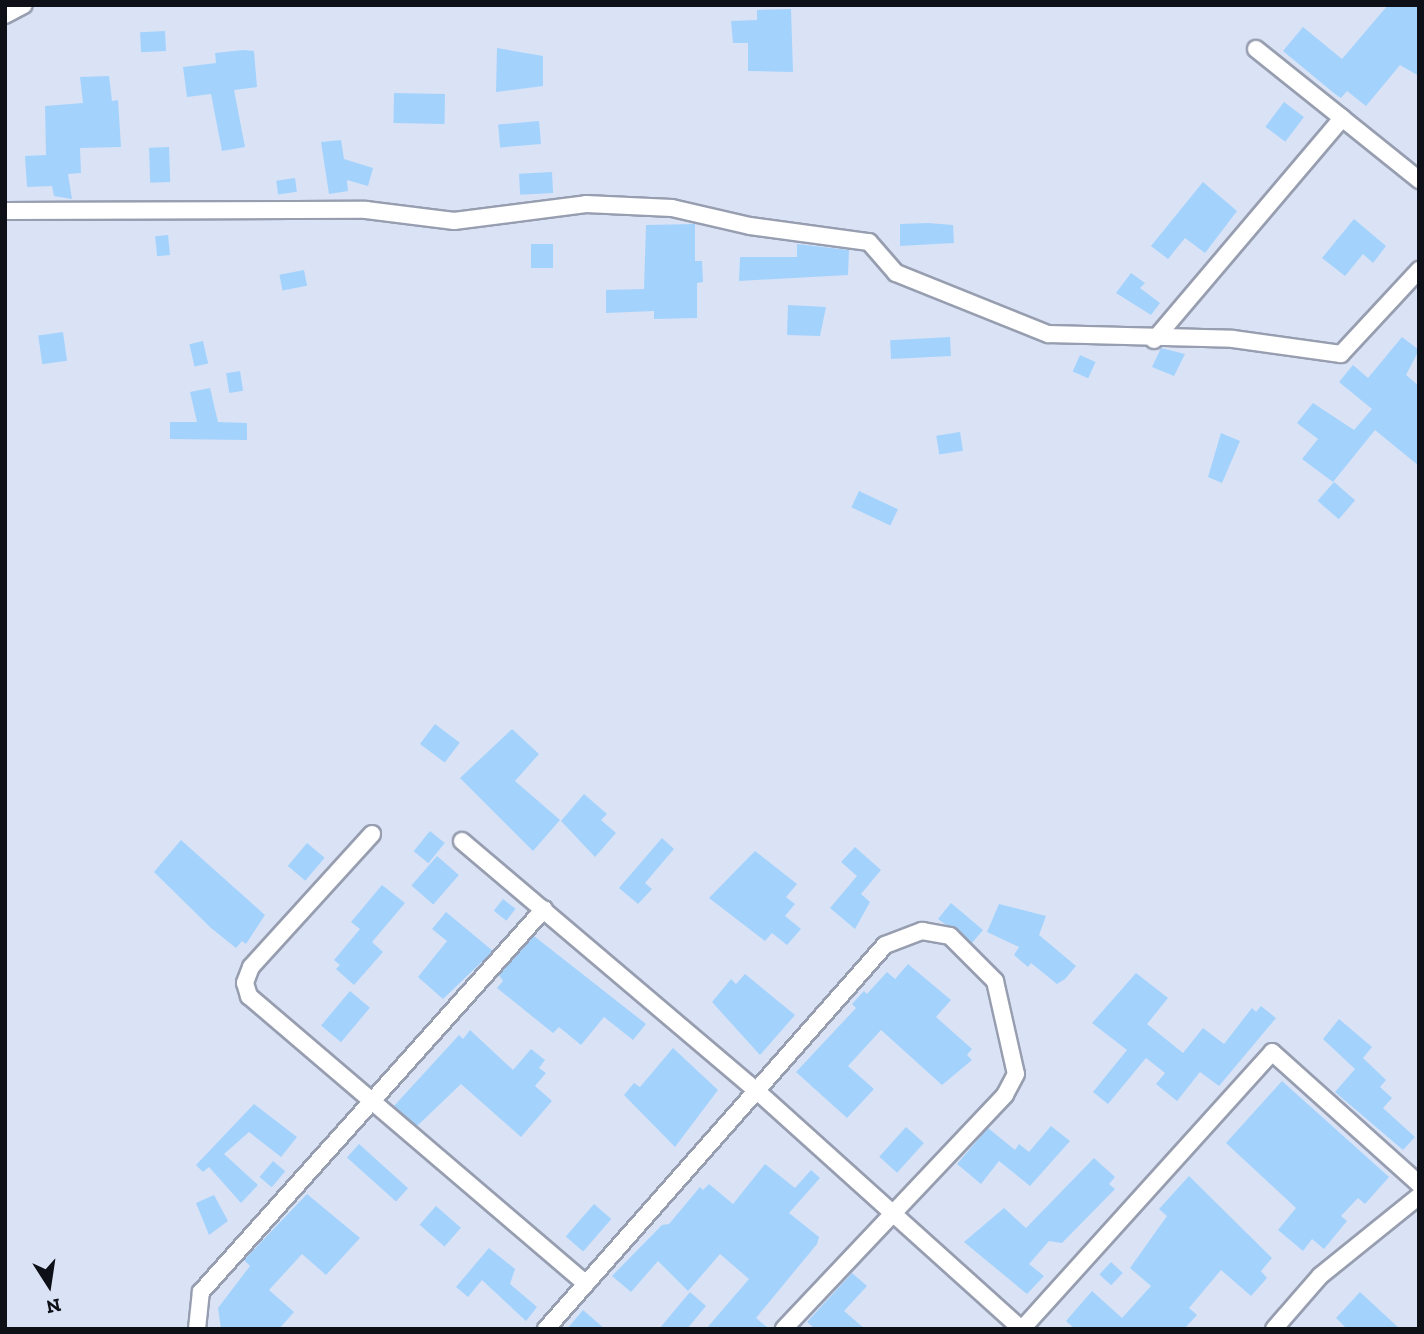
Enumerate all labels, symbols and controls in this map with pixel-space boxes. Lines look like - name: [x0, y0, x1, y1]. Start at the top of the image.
- north arrow: [14, 1250, 84, 1320]
- text: N: [44, 1293, 63, 1319]

